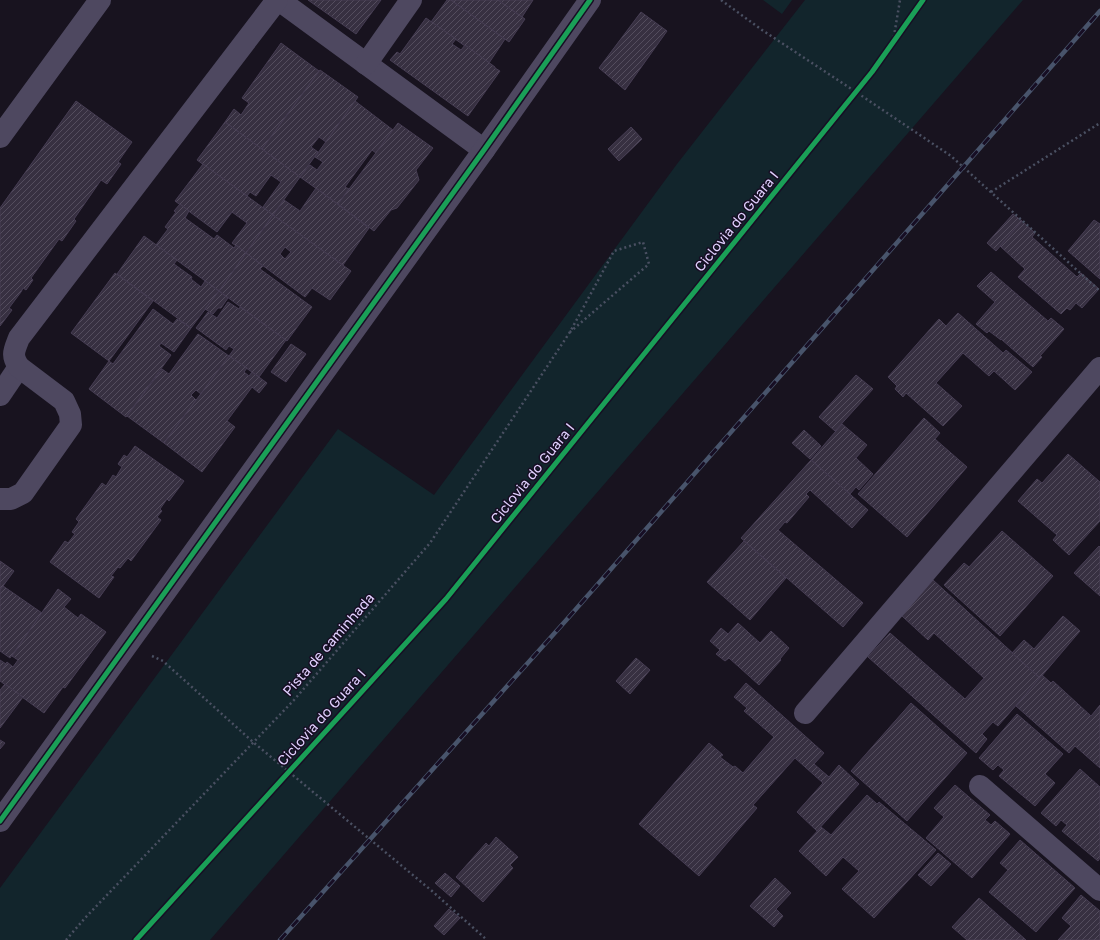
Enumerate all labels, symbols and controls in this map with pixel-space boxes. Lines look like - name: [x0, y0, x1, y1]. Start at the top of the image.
- street label: Ciclovia do Guara I: [690, 167, 782, 275]
- street label: Ciclovia do Guara I: [486, 419, 578, 527]
- street label: Pista de caminhada: [279, 589, 377, 699]
- street label: Ciclovia do Guara I: [273, 665, 369, 769]

